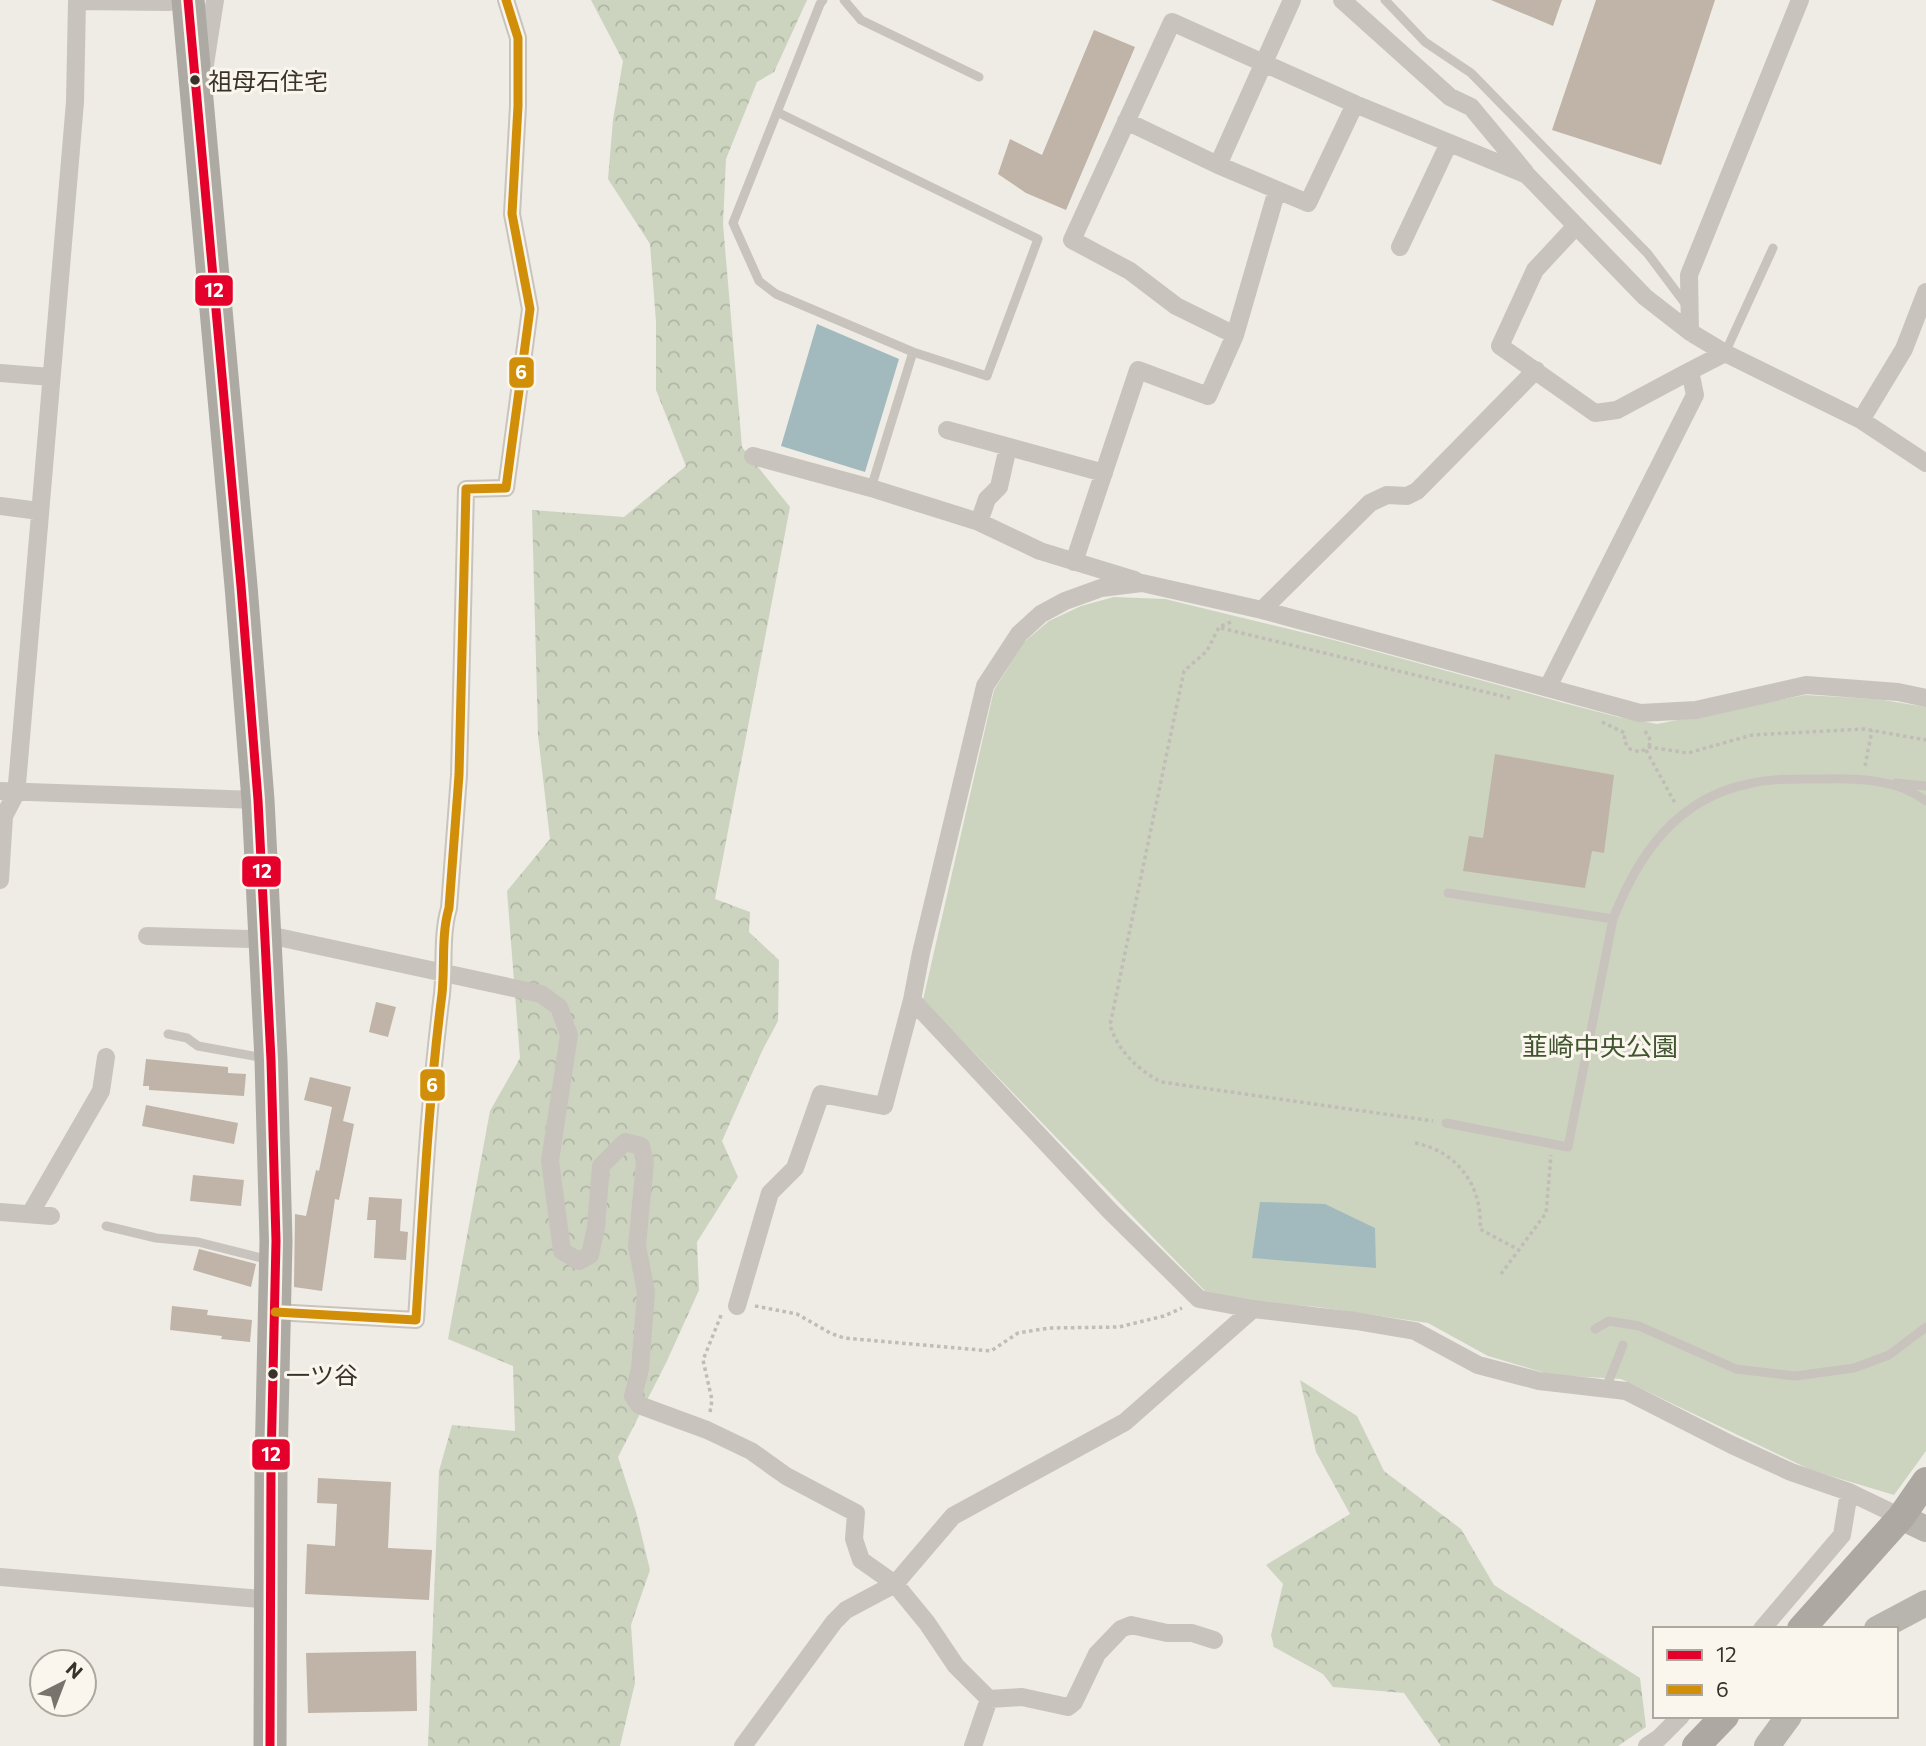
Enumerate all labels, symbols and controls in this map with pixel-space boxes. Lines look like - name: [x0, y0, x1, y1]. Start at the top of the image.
- place label: 祖母石住宅: [208, 66, 328, 95]
- marker: 祖母石住宅: [188, 73, 202, 87]
- line badge: 12: [194, 274, 234, 307]
- text: 12: [204, 278, 224, 301]
- line badge: 6: [508, 356, 535, 389]
- text: 6: [515, 360, 527, 383]
- line badge: 12: [241, 855, 282, 888]
- text: 12: [252, 859, 272, 882]
- park label: 韮崎中央公園: [1522, 1030, 1678, 1061]
- line badge: 6: [419, 1068, 446, 1102]
- text: 6: [426, 1073, 438, 1096]
- place label: 一ツ谷: [286, 1360, 358, 1389]
- marker: 一ツ谷: [266, 1367, 280, 1381]
- line badge: 12: [251, 1438, 291, 1471]
- text: 12: [261, 1442, 281, 1465]
- legend: [1653, 1627, 1898, 1718]
- text: 12: [1716, 1641, 1737, 1666]
- north arrow: [28, 1648, 98, 1718]
- text: N: [62, 1657, 88, 1683]
- text: 6: [1716, 1676, 1729, 1701]

